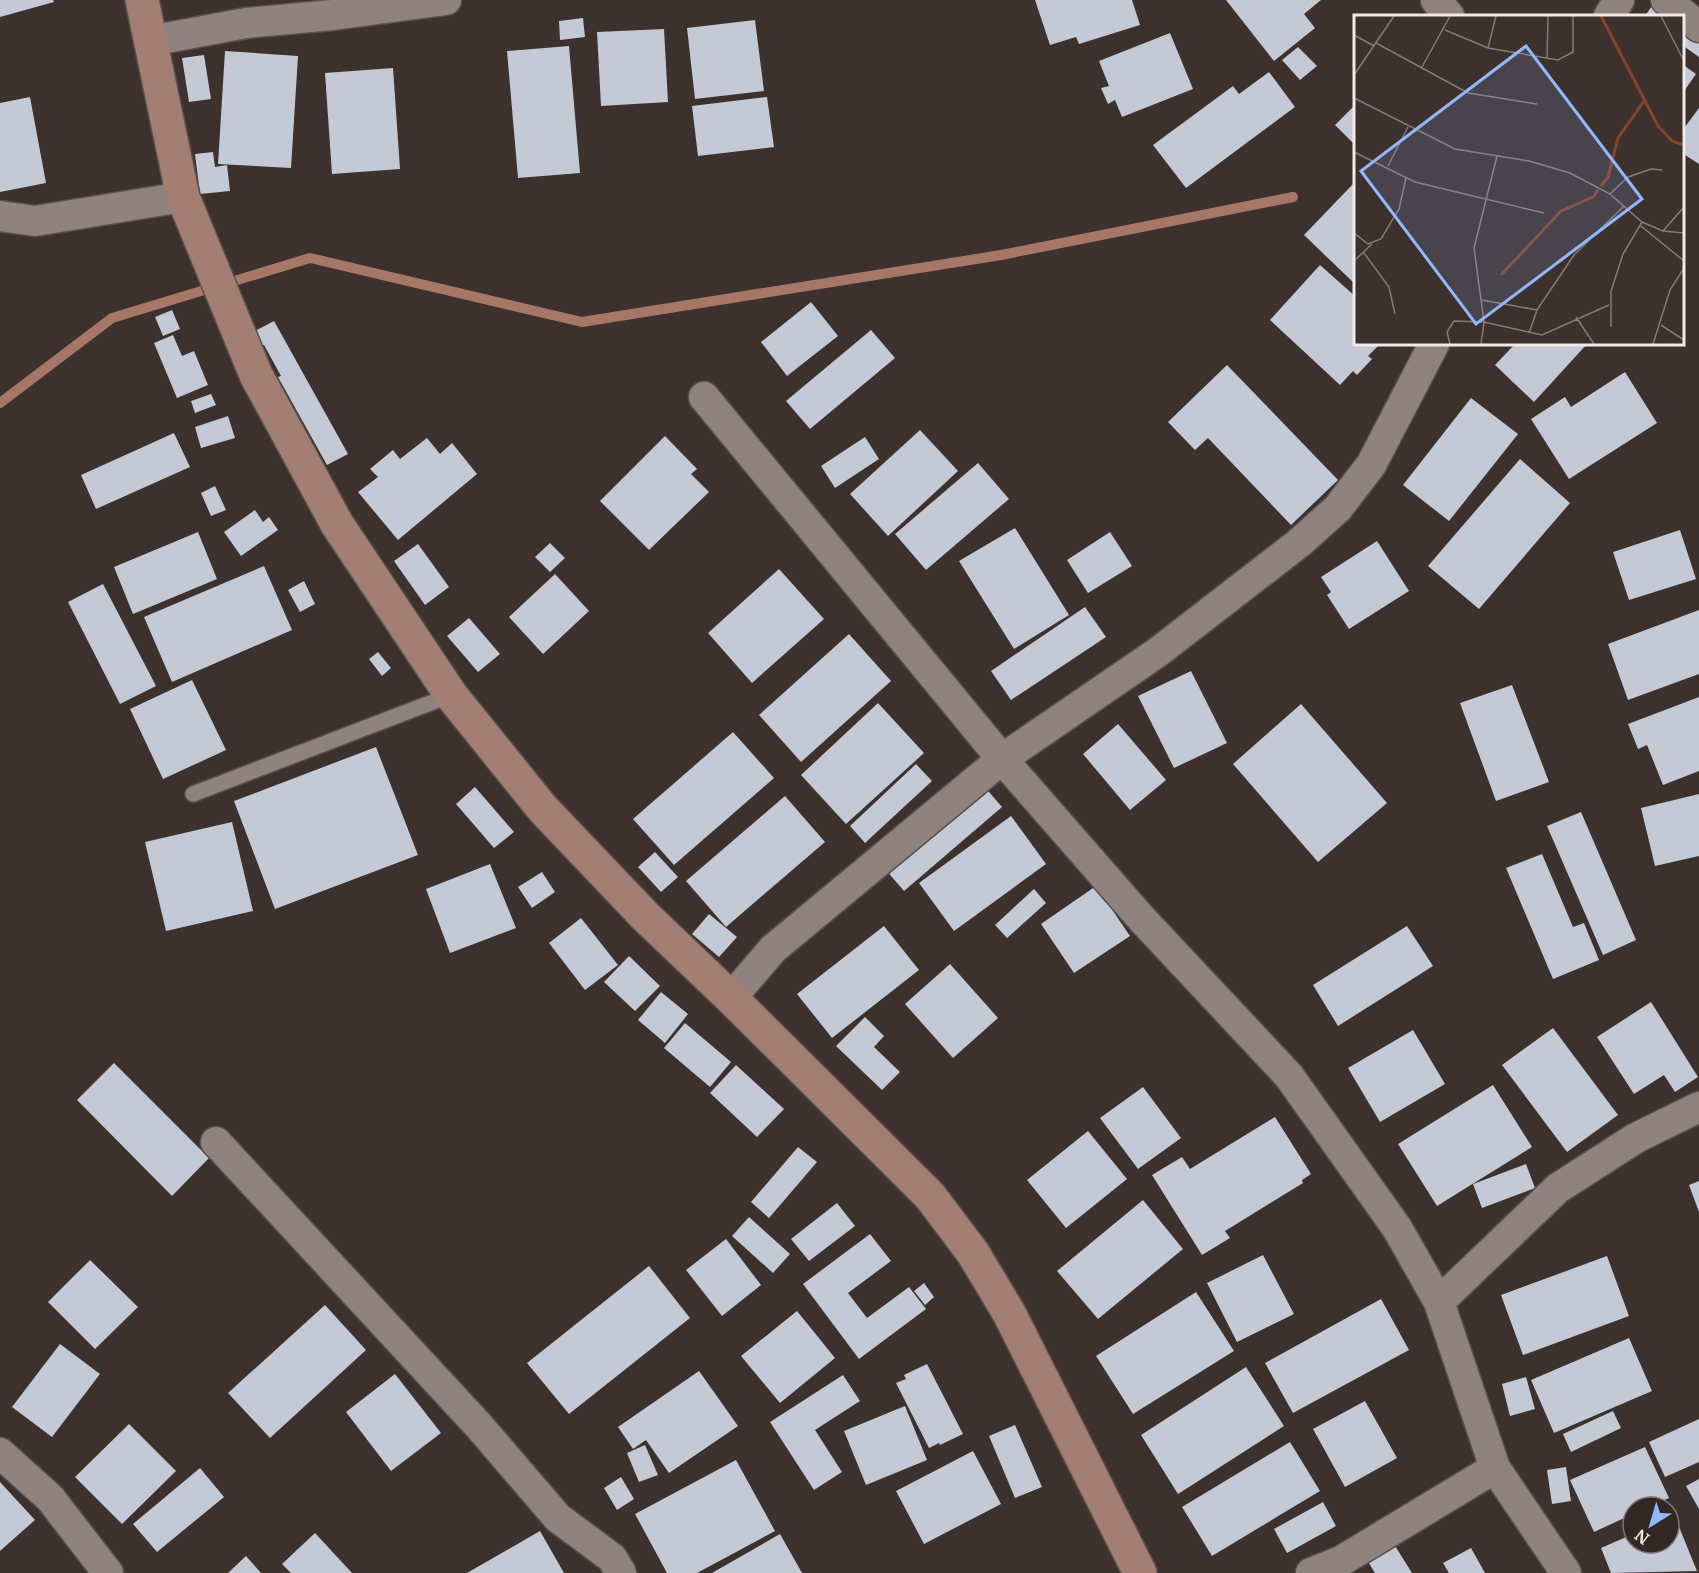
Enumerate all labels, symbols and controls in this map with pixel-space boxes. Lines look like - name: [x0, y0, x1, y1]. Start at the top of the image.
- inset map: [1354, 15, 1684, 345]
- north arrow: [1621, 1495, 1681, 1555]
- text: N: [1631, 1525, 1653, 1549]

